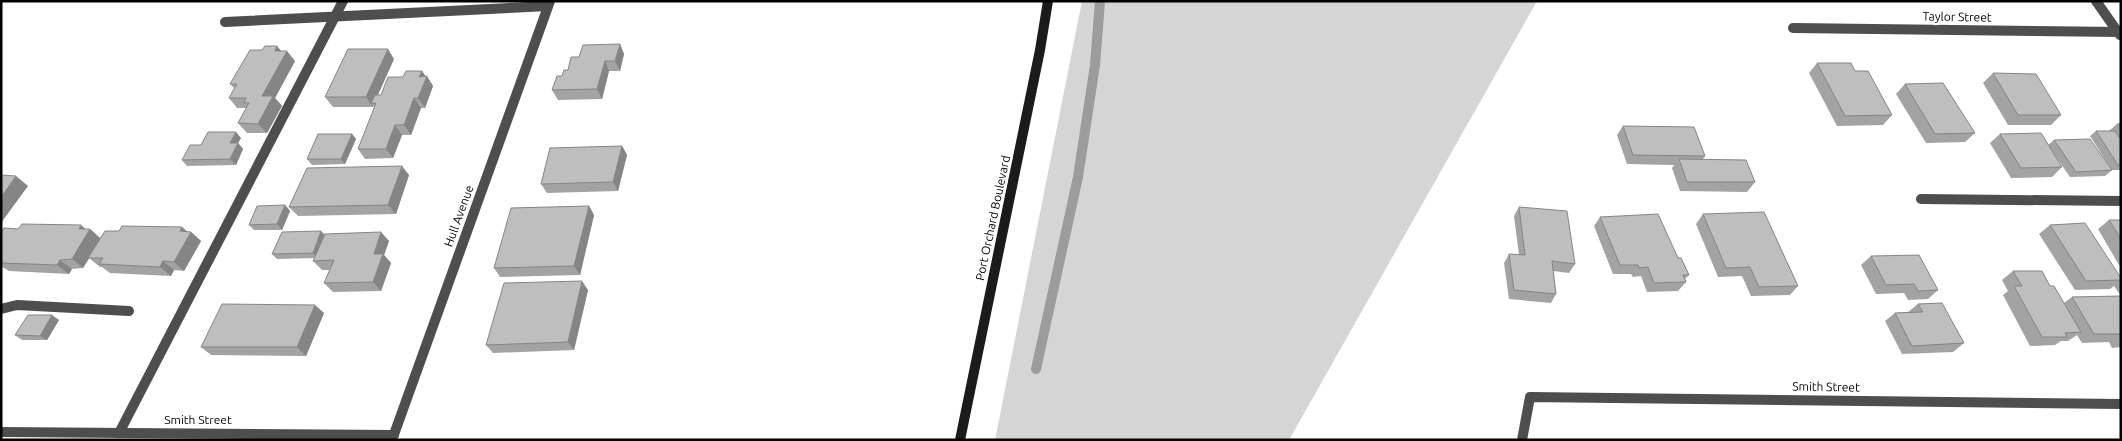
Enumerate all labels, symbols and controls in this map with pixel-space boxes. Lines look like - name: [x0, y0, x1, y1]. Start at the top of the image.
- street label: Taylor Street: [1922, 9, 1992, 24]
- street label: Port Orchard Boulevard: [973, 154, 1012, 282]
- street label: Hull Avenue: [441, 183, 476, 248]
- street label: Smith Street: [1792, 379, 1860, 394]
- street label: Smith Street: [164, 413, 232, 426]

